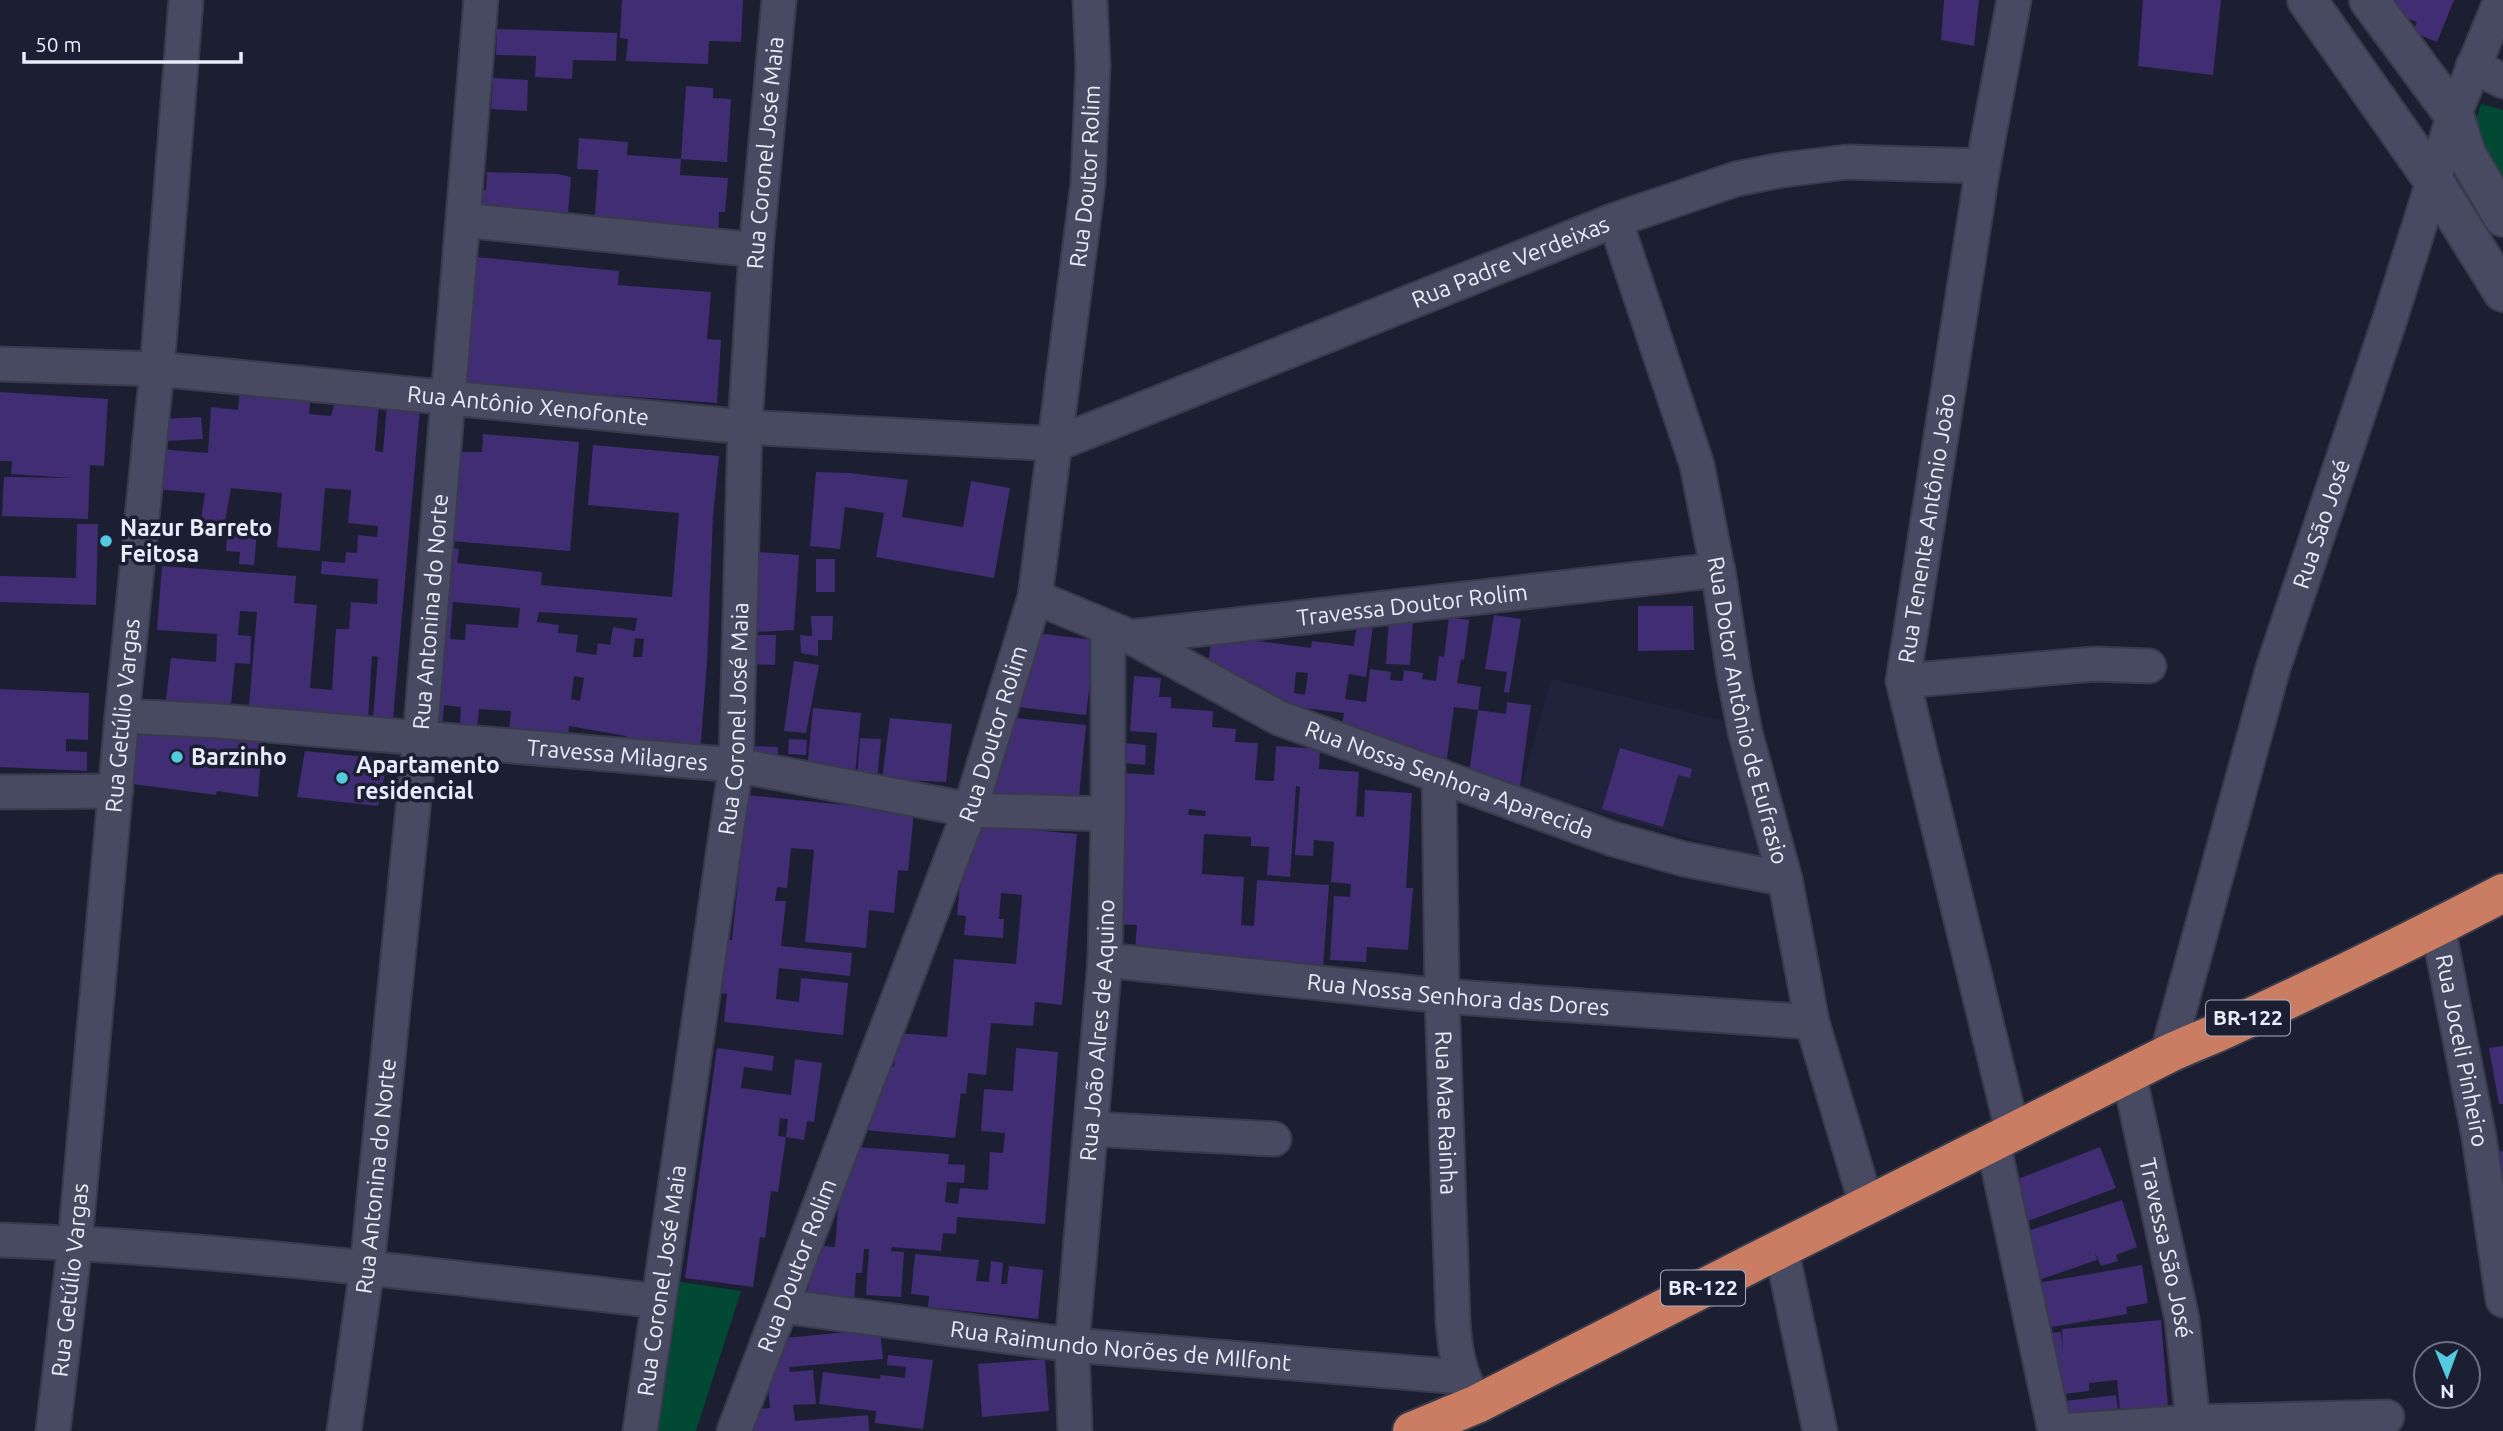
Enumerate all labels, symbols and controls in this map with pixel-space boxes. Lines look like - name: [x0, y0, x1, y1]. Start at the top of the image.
- scale bar: [24, 21, 242, 65]
- text: 50 m: [35, 32, 82, 56]
- street label: Rua Coronel José Maia: [742, 35, 788, 270]
- street label: Rua Doutor Rolim: [1064, 84, 1104, 269]
- street label: Rua Padre Verdeixas: [1408, 211, 1613, 312]
- street label: Rua Antônio Xenofonte: [406, 381, 650, 429]
- street label: Rua Tenente Antônio João: [1893, 391, 1960, 665]
- street label: Rua São José: [2287, 456, 2354, 592]
- street label: Rua Antonina do Norte: [408, 493, 452, 731]
- place label: Nazur Barreto Feitosa: [120, 515, 272, 566]
- marker: Nazur Barreto Feitosa: [98, 533, 114, 549]
- street label: Rua Dotor Antônio de Eufrasio: [1703, 554, 1793, 867]
- street label: Travessa Doutor Rolim: [1295, 579, 1529, 630]
- street label: Rua Coronel José Maia: [713, 602, 752, 837]
- street label: Rua Getúlio Vargas: [100, 617, 144, 814]
- street label: Rua Doutor Rolim: [954, 642, 1031, 825]
- street label: Rua Nossa Senhora Aparecida: [1302, 716, 1597, 843]
- street label: Travessa Milagres: [526, 734, 709, 775]
- place label: Barzinho: [191, 744, 287, 769]
- marker: Barzinho: [169, 749, 185, 765]
- place label: Apartamento residencial: [356, 752, 500, 803]
- marker: Apartamento residencial: [334, 770, 350, 786]
- street label: Rua João Alres de Aquino: [1075, 899, 1118, 1162]
- street label: Rua Joceli Pinheiro: [2432, 952, 2493, 1149]
- street label: Rua Nossa Senhora das Dores: [1306, 969, 1610, 1020]
- road number: BR-122: [2206, 1000, 2290, 1036]
- street label: Rua Mae Rainha: [1431, 1030, 1462, 1195]
- street label: Rua Antonina do Norte: [351, 1057, 400, 1295]
- street label: Travessa São José: [2135, 1155, 2197, 1339]
- street label: Rua Coronel José Maia: [632, 1163, 690, 1398]
- street label: Rua Doutor Rolim: [752, 1175, 841, 1355]
- street label: Rua Getúlio Vargas: [46, 1182, 92, 1378]
- road number: BR-122: [1661, 1270, 1745, 1306]
- street label: Rua Raimundo Norões de MIlfont: [949, 1316, 1292, 1375]
- north arrow: [2412, 1340, 2482, 1410]
- text: N: [2440, 1381, 2455, 1403]

